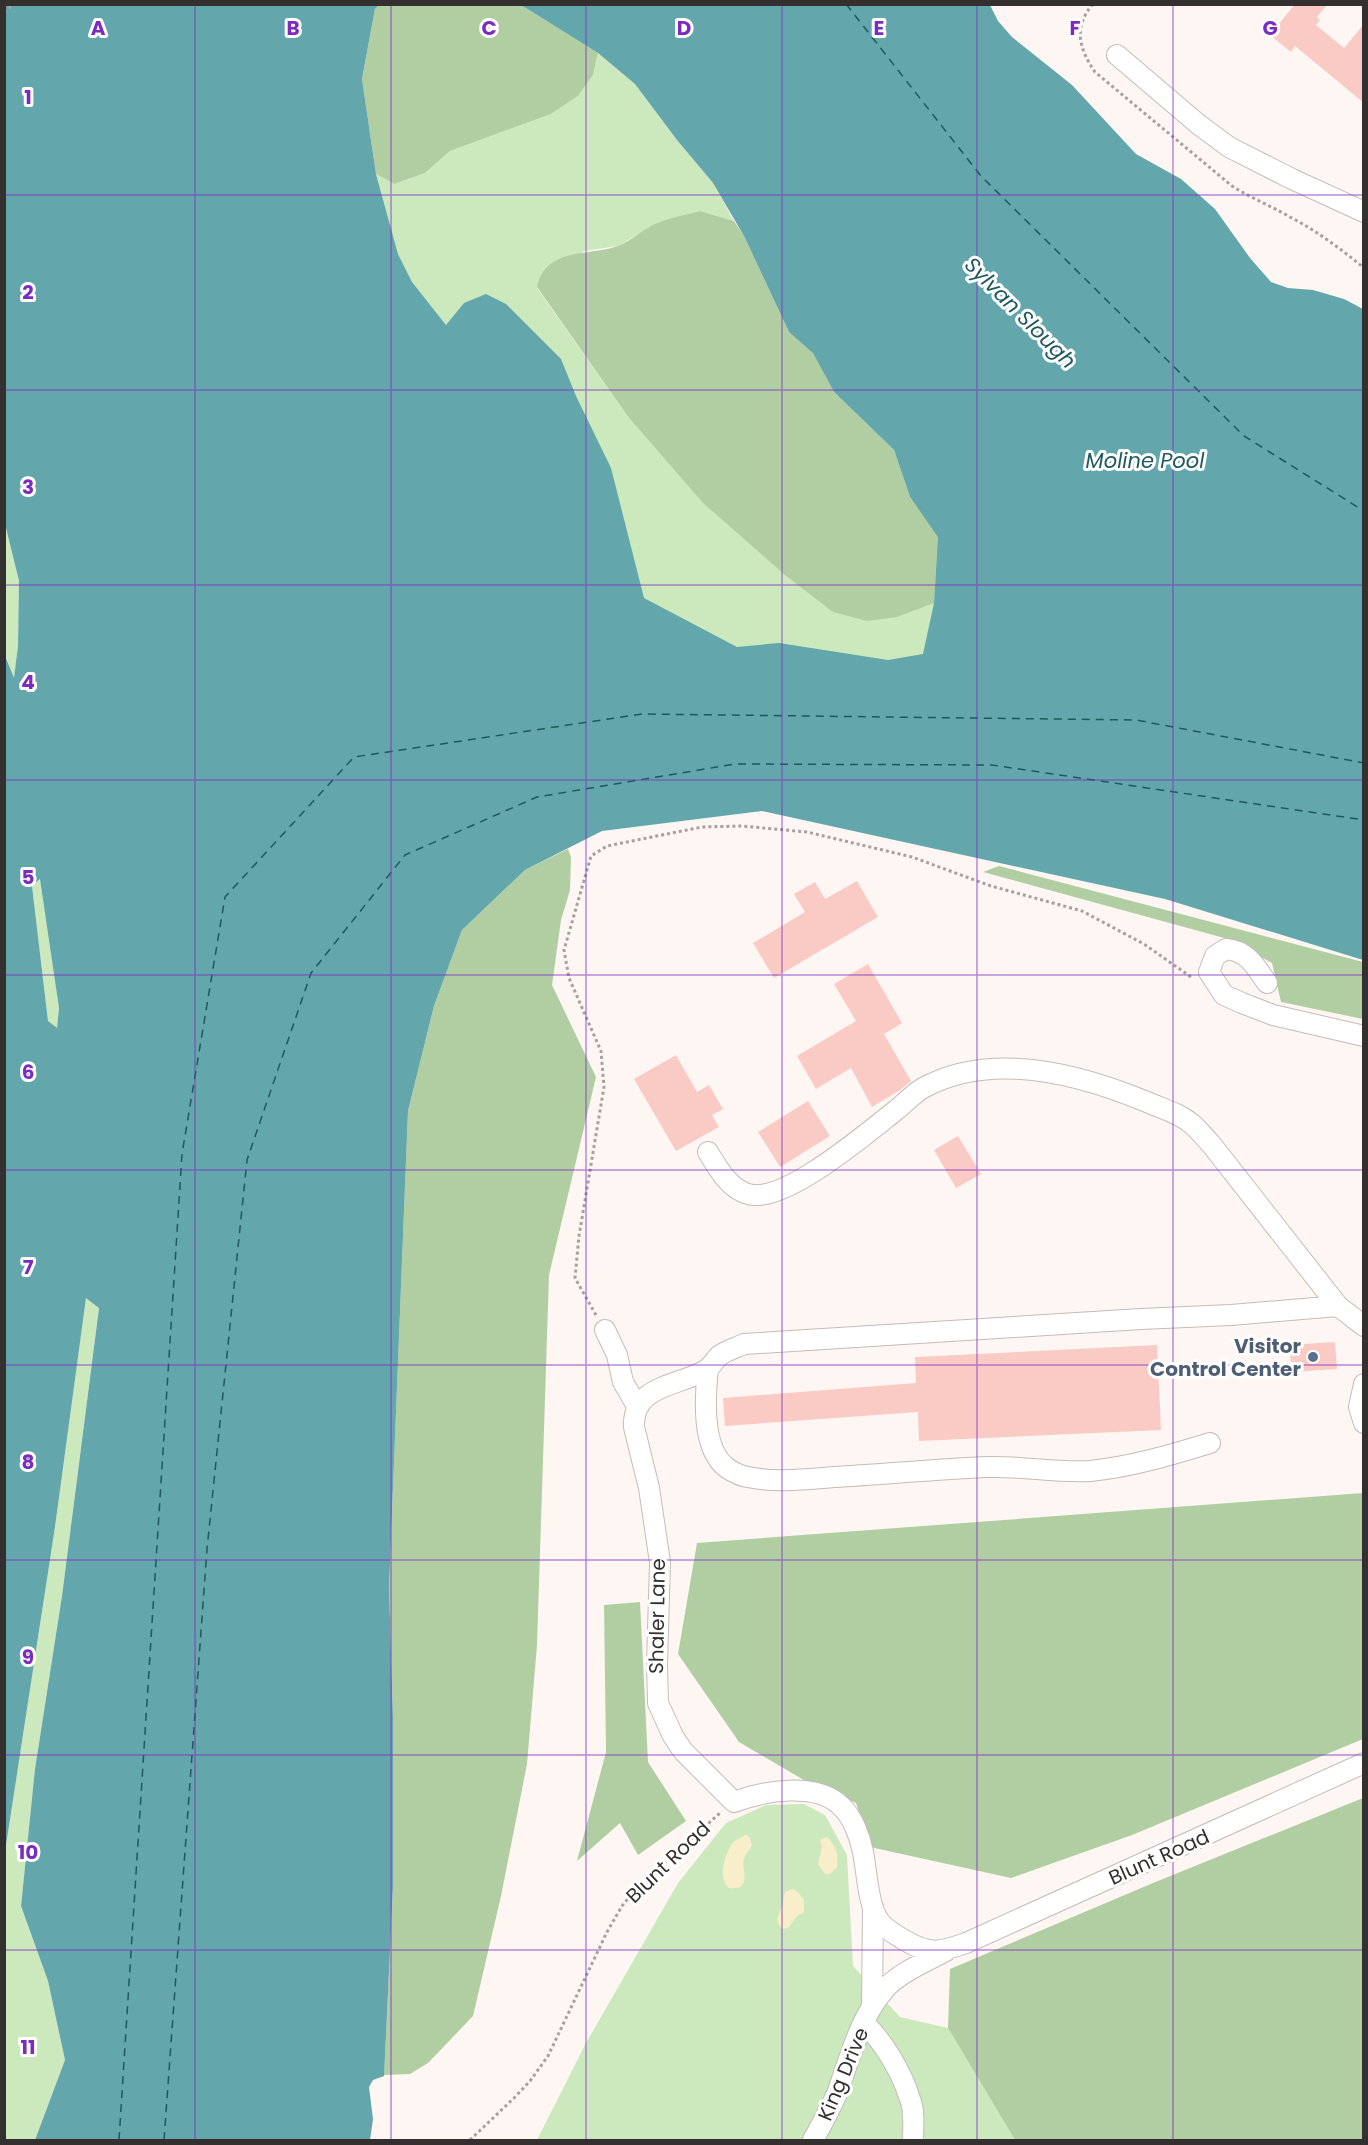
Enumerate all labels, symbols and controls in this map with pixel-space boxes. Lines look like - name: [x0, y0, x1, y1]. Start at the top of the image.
- text: A: [91, 14, 106, 42]
- text: B: [286, 14, 300, 42]
- text: C: [481, 14, 497, 42]
- text: D: [677, 14, 691, 42]
- text: E: [874, 14, 884, 42]
- text: F: [1070, 14, 1081, 42]
- text: G: [1262, 14, 1278, 42]
- text: 1: [24, 83, 32, 111]
- water label: Sylvan Slough: [958, 250, 1083, 375]
- text: 2: [22, 278, 34, 306]
- water label: Moline Pool: [1086, 446, 1205, 475]
- text: 3: [22, 473, 34, 501]
- text: 4: [21, 668, 35, 696]
- text: 5: [22, 863, 35, 891]
- text: 6: [22, 1058, 34, 1086]
- text: 7: [23, 1253, 34, 1281]
- place label: Visitor Control Center: [1150, 1332, 1301, 1383]
- marker: Visitor Control Center: [1306, 1350, 1320, 1364]
- text: 8: [22, 1448, 34, 1476]
- street label: Shaler Lane: [642, 1558, 672, 1674]
- text: 9: [22, 1643, 34, 1671]
- street label: Blunt Road: [620, 1815, 716, 1909]
- street label: Blunt Road: [1104, 1822, 1214, 1892]
- text: 10: [18, 1838, 38, 1866]
- street label: King Drive: [811, 2023, 875, 2125]
- text: 11: [20, 2033, 36, 2061]

